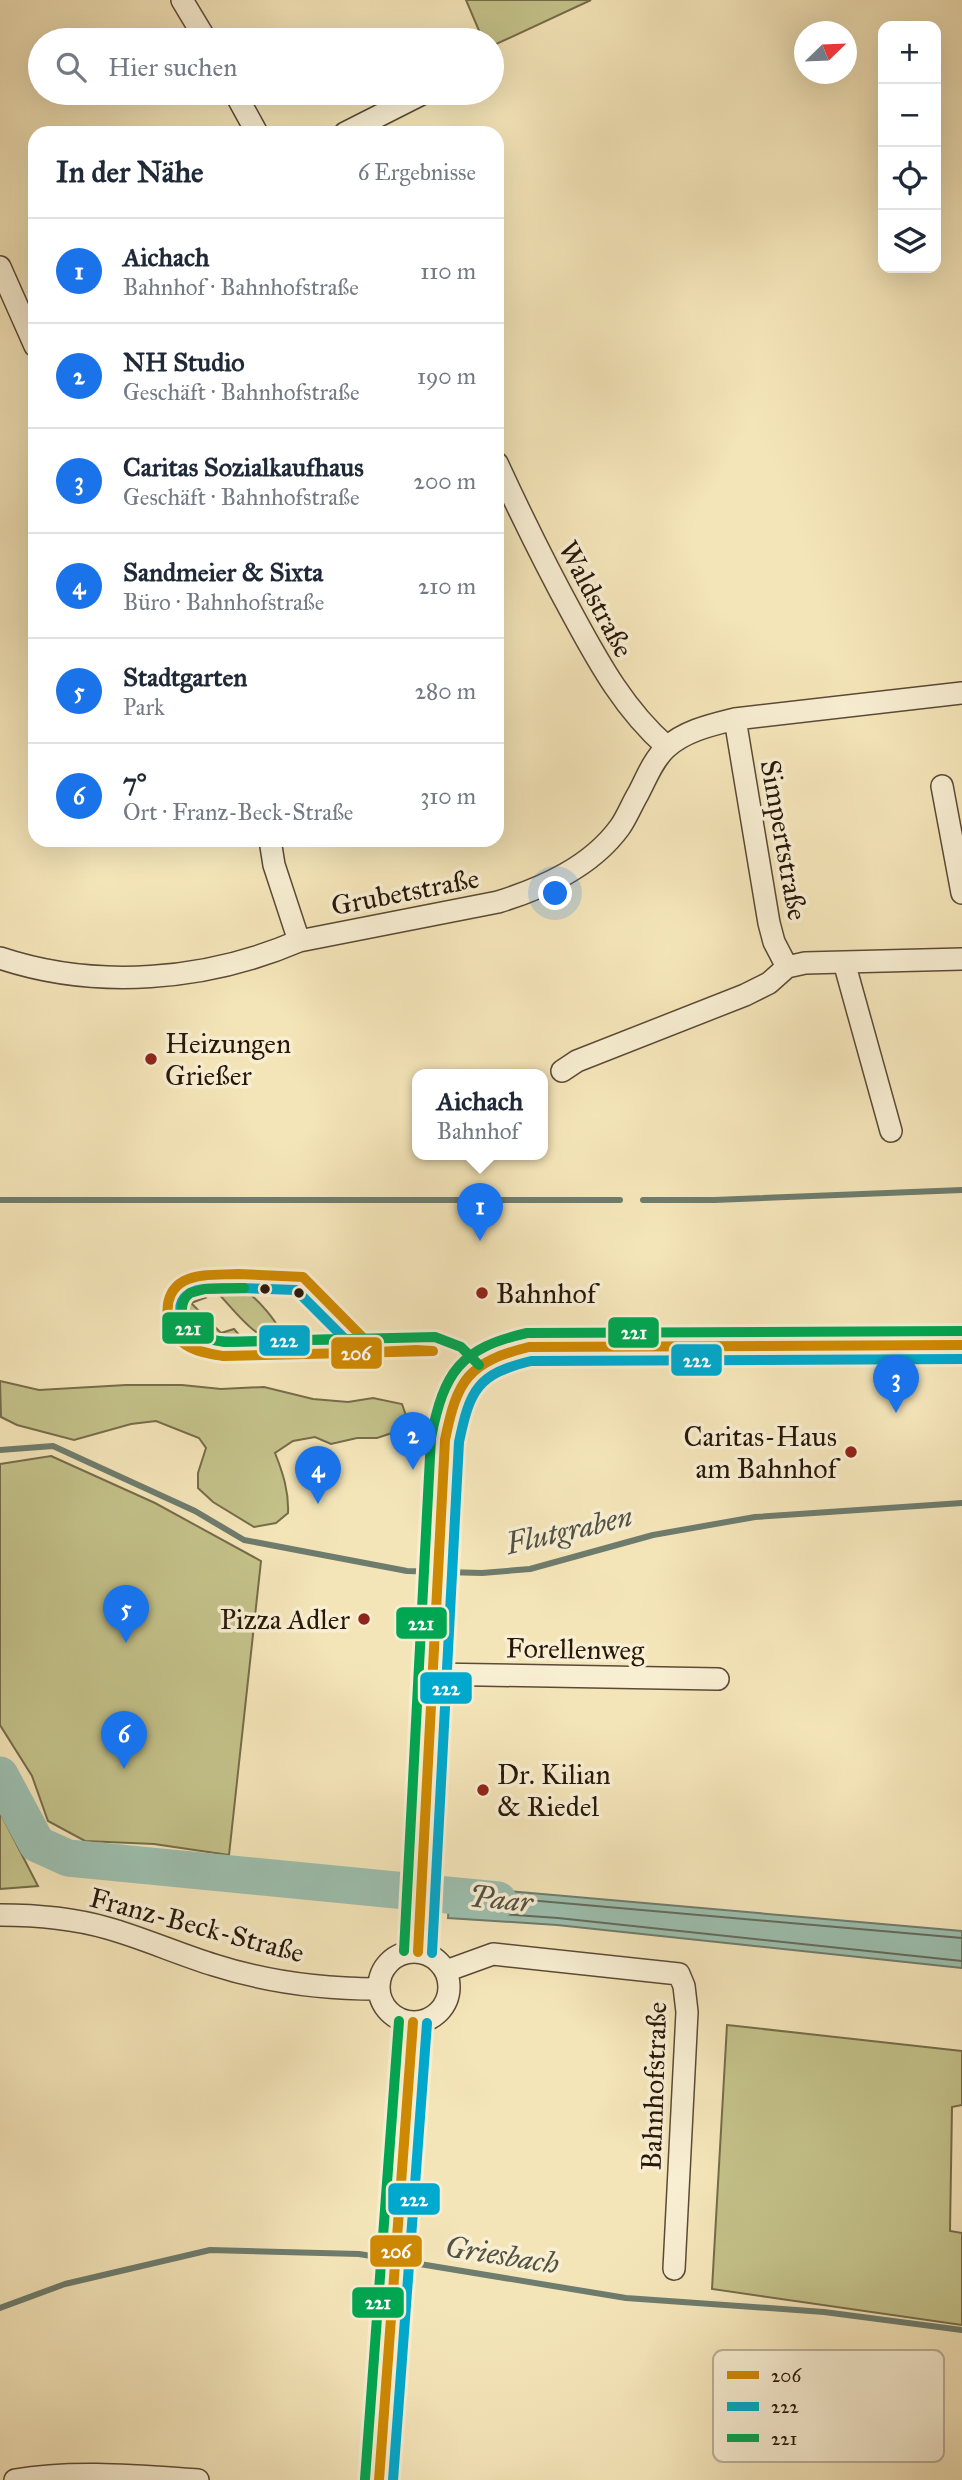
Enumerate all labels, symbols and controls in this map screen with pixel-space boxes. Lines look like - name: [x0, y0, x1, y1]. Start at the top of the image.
- north arrow: [794, 21, 857, 84]
- map controls: [878, 21, 941, 273]
- button: +: [878, 21, 941, 84]
- search box: [28, 28, 504, 105]
- icon: search: [52, 48, 90, 86]
- text: Hier suchen: [108, 51, 237, 83]
- button: −: [878, 84, 941, 147]
- button: locate: [878, 147, 941, 210]
- text: In der Nähe: [56, 154, 204, 190]
- text: 6 Ergebnisse: [358, 158, 476, 186]
- button: layers: [878, 210, 941, 273]
- text: Aichach: [123, 241, 209, 273]
- text: 1: [74, 257, 84, 285]
- text: 110 m: [420, 257, 476, 285]
- text: Bahnhof · Bahnhofstraße: [123, 273, 359, 301]
- text: NH Studio: [123, 346, 245, 378]
- text: 2: [73, 362, 85, 390]
- text: 190 m: [417, 362, 476, 390]
- text: Geschäft · Bahnhofstraße: [123, 378, 359, 406]
- text: Caritas Sozialkaufhaus: [123, 451, 364, 483]
- text: 3: [74, 467, 84, 495]
- text: 200 m: [414, 467, 476, 495]
- text: Geschäft · Bahnhofstraße: [123, 483, 359, 511]
- street label: Waldstraße: [551, 535, 641, 663]
- text: Sandmeier & Sixta: [123, 556, 323, 588]
- text: 4: [73, 572, 85, 600]
- text: 210 m: [418, 572, 476, 600]
- text: Büro · Bahnhofstraße: [123, 588, 324, 616]
- text: Stadtgarten: [123, 661, 247, 693]
- text: 5: [74, 677, 84, 705]
- text: 280 m: [415, 677, 476, 705]
- text: Park: [123, 693, 165, 721]
- street label: Simpertstraße: [753, 757, 815, 923]
- text: 7°: [123, 766, 146, 798]
- text: 6: [73, 782, 85, 810]
- text: 310 m: [420, 782, 476, 810]
- text: Ort · Franz-Beck-Straße: [123, 798, 353, 826]
- street label: Grubetstraße: [328, 861, 482, 923]
- your location: [538, 876, 572, 910]
- place label: Heizungen Grießer: [165, 1026, 291, 1093]
- marker: Heizungen Grießer: [143, 1051, 159, 1067]
- popup: [412, 1069, 548, 1160]
- text: Aichach: [437, 1085, 523, 1117]
- text: Bahnhof: [437, 1117, 519, 1145]
- pin: 1: [457, 1183, 503, 1241]
- place label: Bahnhof: [496, 1276, 601, 1311]
- unlabelled marker: [258, 1282, 272, 1296]
- marker: Bahnhof: [474, 1285, 490, 1301]
- unlabelled marker: [292, 1286, 306, 1300]
- line badge: 221: [161, 1311, 215, 1345]
- line badge: 221: [607, 1316, 660, 1349]
- text: 221: [175, 1317, 202, 1340]
- text: 221: [621, 1321, 648, 1344]
- line badge: 222: [258, 1324, 311, 1357]
- text: 222: [270, 1329, 299, 1352]
- line badge: 206: [330, 1336, 383, 1370]
- text: 206: [341, 1342, 372, 1365]
- line badge: 222: [670, 1343, 723, 1377]
- text: 222: [683, 1349, 712, 1372]
- pin: 3: [873, 1355, 919, 1413]
- pin: 2: [390, 1412, 436, 1470]
- place label: Caritas-Haus am Bahnhof: [683, 1419, 842, 1486]
- marker: Caritas-Haus am Bahnhof: [843, 1444, 859, 1460]
- pin: 4: [295, 1446, 341, 1504]
- water label: Flutgraben: [501, 1498, 636, 1562]
- pin: 5: [103, 1585, 149, 1643]
- place label: Pizza Adler: [220, 1602, 350, 1637]
- line badge: 221: [395, 1606, 448, 1640]
- marker: Pizza Adler: [356, 1611, 372, 1627]
- text: 221: [408, 1612, 435, 1635]
- street label: Forellenweg: [506, 1630, 645, 1668]
- line badge: 222: [419, 1671, 473, 1705]
- text: 222: [432, 1677, 461, 1700]
- pin: 6: [101, 1711, 147, 1769]
- place label: Dr. Kilian & Riedel: [497, 1757, 611, 1824]
- marker: Dr. Kilian & Riedel: [475, 1782, 491, 1798]
- water label: Paar: [468, 1878, 536, 1920]
- street label: Franz-Beck-Straße: [86, 1880, 308, 1970]
- street label: Bahnhofstraße: [634, 2001, 674, 2171]
- line badge: 222: [387, 2182, 441, 2216]
- text: 222: [400, 2188, 429, 2211]
- water label: Griesbach: [443, 2228, 562, 2282]
- line badge: 206: [369, 2234, 423, 2268]
- text: 206: [381, 2240, 412, 2263]
- line badge: 221: [351, 2286, 405, 2319]
- text: 221: [365, 2291, 392, 2314]
- legend: [713, 2350, 944, 2462]
- text: 206: [771, 2364, 802, 2387]
- text: 222: [771, 2395, 800, 2418]
- text: 221: [771, 2427, 797, 2450]

